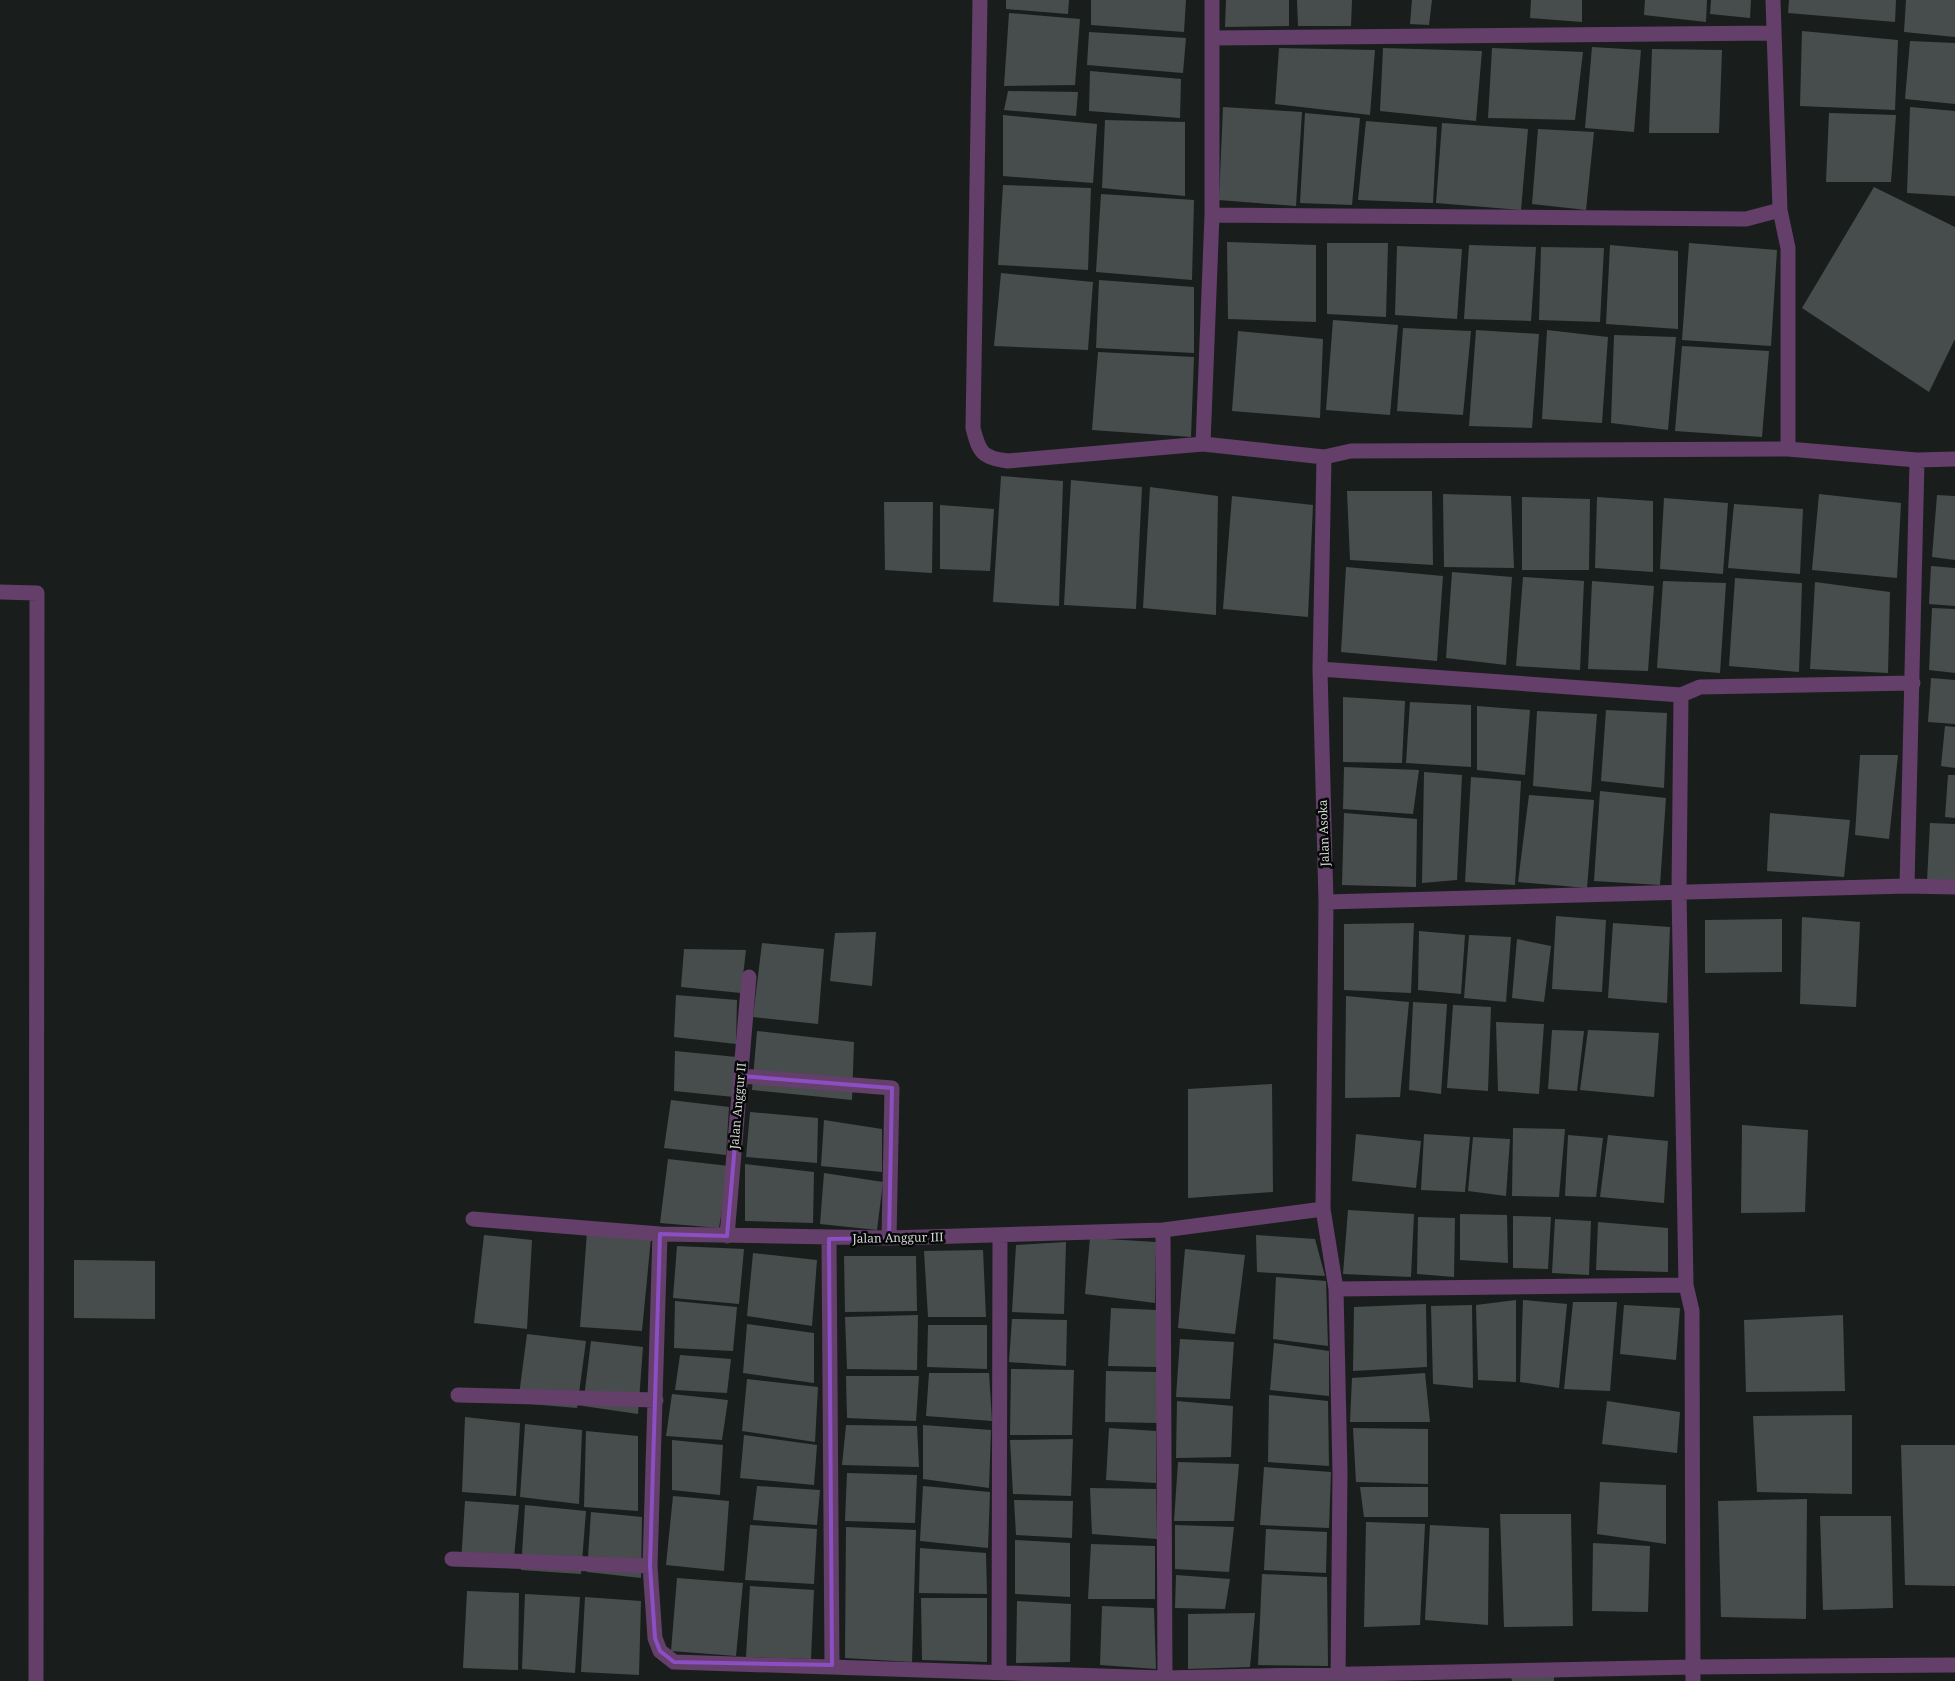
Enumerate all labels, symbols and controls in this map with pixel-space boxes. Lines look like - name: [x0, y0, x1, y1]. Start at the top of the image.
- street label: Jalan Asoka: [1314, 799, 1333, 868]
- street label: Jalan Anggur II: [725, 1062, 750, 1151]
- street label: Jalan Anggur III: [851, 1228, 944, 1247]

